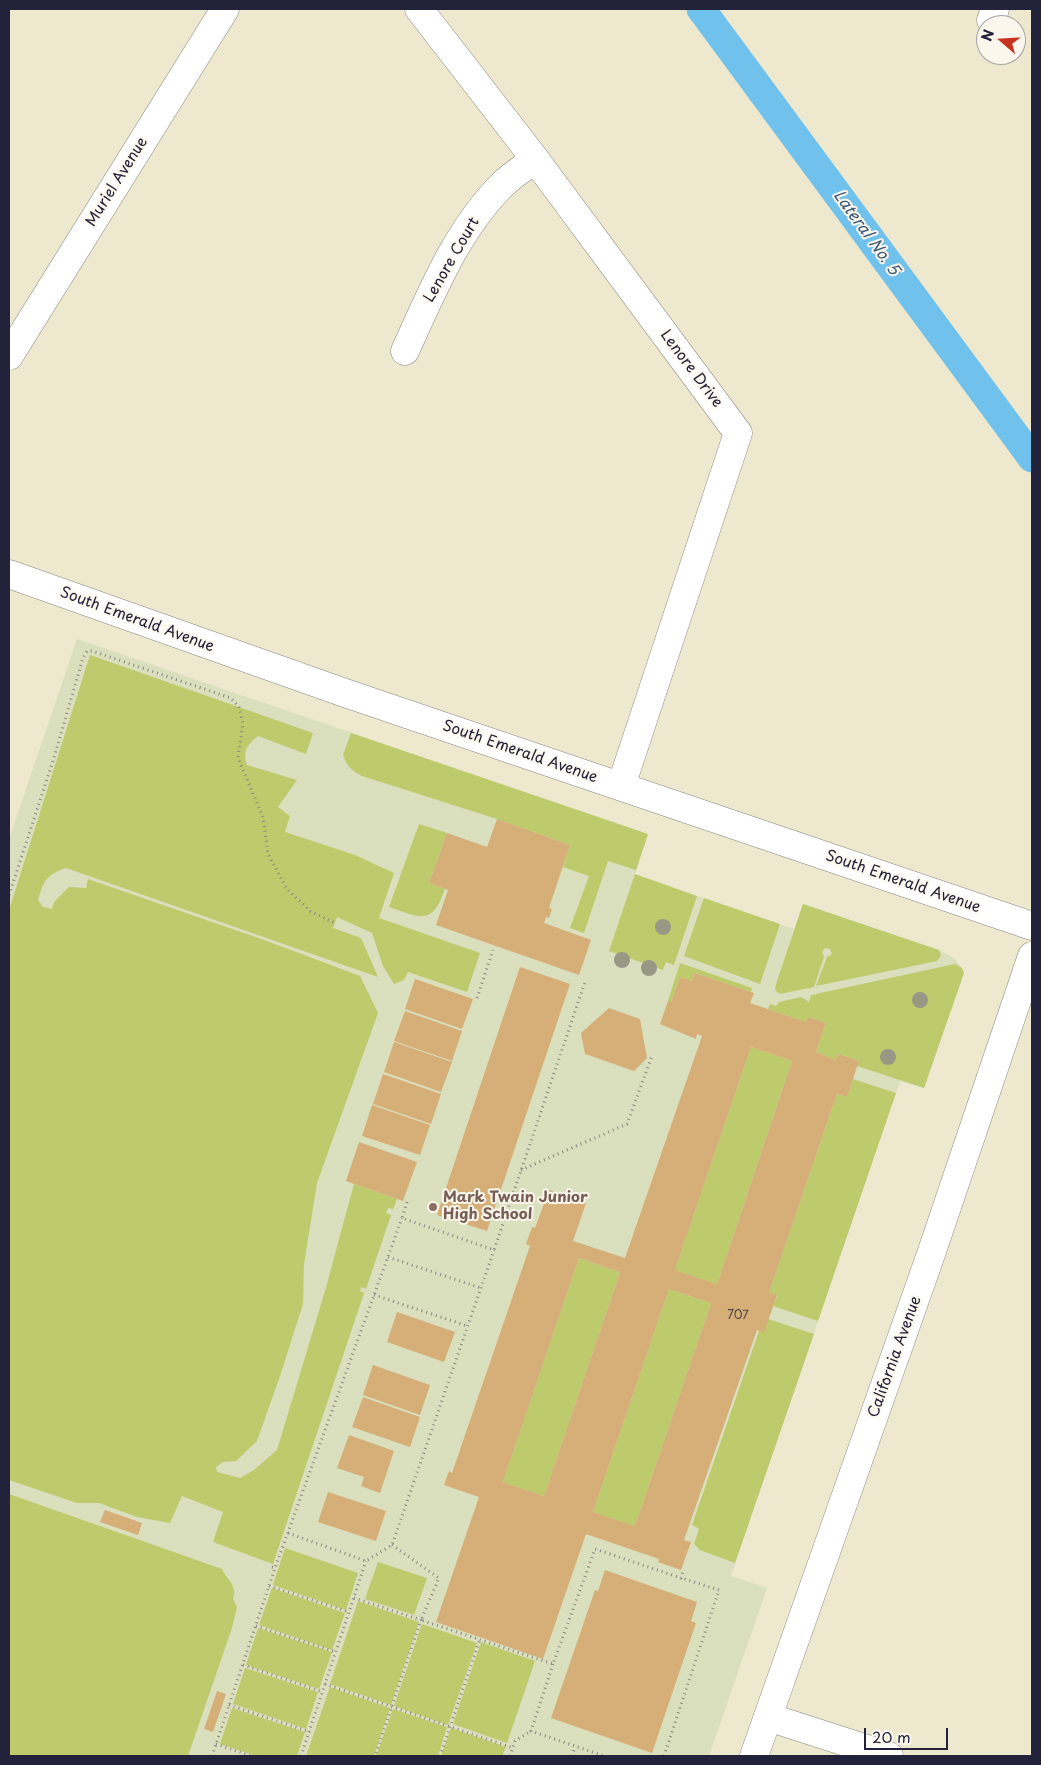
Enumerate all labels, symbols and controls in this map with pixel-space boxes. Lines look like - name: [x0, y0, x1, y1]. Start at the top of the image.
- north arrow: [976, 15, 1026, 65]
- text: N: [976, 27, 999, 44]
- street label: Muriel Avenue: [82, 134, 152, 230]
- water label: Lateral No. 5: [829, 187, 903, 279]
- street label: Lenore Court: [420, 214, 484, 306]
- street label: Lenore Drive: [656, 327, 726, 411]
- street label: South Emerald Avenue: [58, 584, 216, 656]
- street label: South Emerald Avenue: [440, 717, 600, 787]
- street label: South Emerald Avenue: [823, 847, 983, 917]
- place label: Mark Twain Junior High School: [443, 1189, 588, 1224]
- marker: Mark Twain Junior High School: [427, 1201, 439, 1213]
- street label: California Avenue: [865, 1294, 925, 1420]
- house number: 707: [727, 1309, 749, 1323]
- scale bar: [866, 1718, 950, 1750]
- text: 20 m: [872, 1725, 911, 1748]

